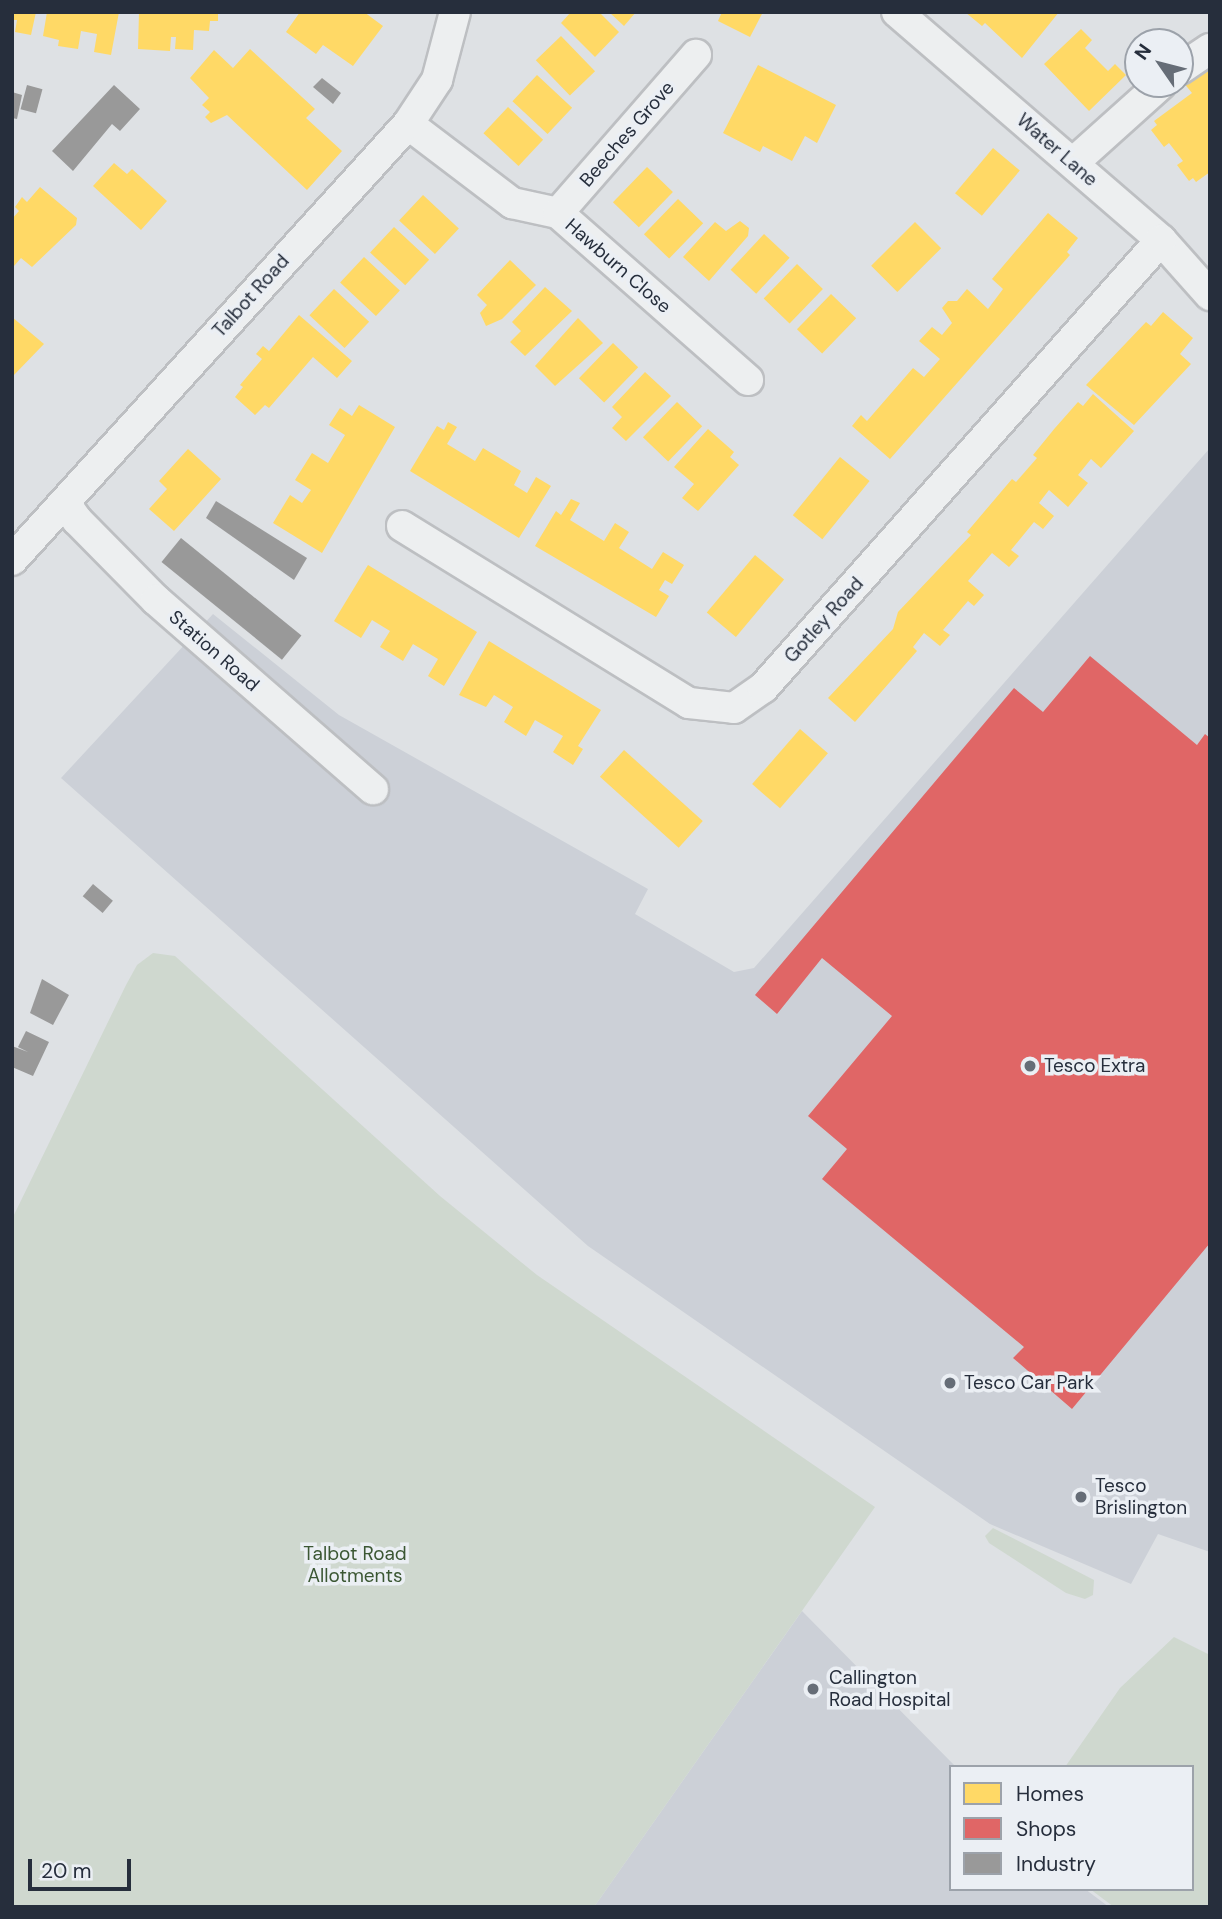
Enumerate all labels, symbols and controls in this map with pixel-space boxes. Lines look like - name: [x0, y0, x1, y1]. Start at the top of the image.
- north arrow: [1124, 28, 1194, 98]
- text: N: [1129, 39, 1157, 65]
- street label: Beeches Grove: [575, 77, 679, 191]
- street label: Water Lane: [1012, 109, 1102, 191]
- street label: Hawburn Close: [560, 214, 676, 318]
- street label: Talbot Road: [208, 250, 294, 342]
- street label: Gotley Road: [780, 573, 868, 667]
- street label: Station Road: [164, 606, 264, 696]
- place label: Tesco Extra: [1044, 1055, 1145, 1077]
- marker: Tesco Extra: [1022, 1058, 1038, 1074]
- place label: Tesco Car Park: [964, 1372, 1094, 1394]
- marker: Tesco Car Park: [942, 1375, 958, 1391]
- place label: Tesco Brislington: [1095, 1475, 1187, 1519]
- marker: Tesco Brislington: [1073, 1489, 1089, 1505]
- park label: Talbot Road Allotments: [303, 1543, 407, 1587]
- place label: Callington Road Hospital: [829, 1667, 951, 1711]
- marker: Callington Road Hospital: [803, 1679, 823, 1699]
- legend: [949, 1765, 1194, 1891]
- text: Homes: [1016, 1780, 1084, 1808]
- text: Shops: [1016, 1815, 1076, 1843]
- scale bar: [32, 1846, 135, 1890]
- text: Industry: [1016, 1850, 1096, 1878]
- text: 20 m: [41, 1857, 92, 1885]

